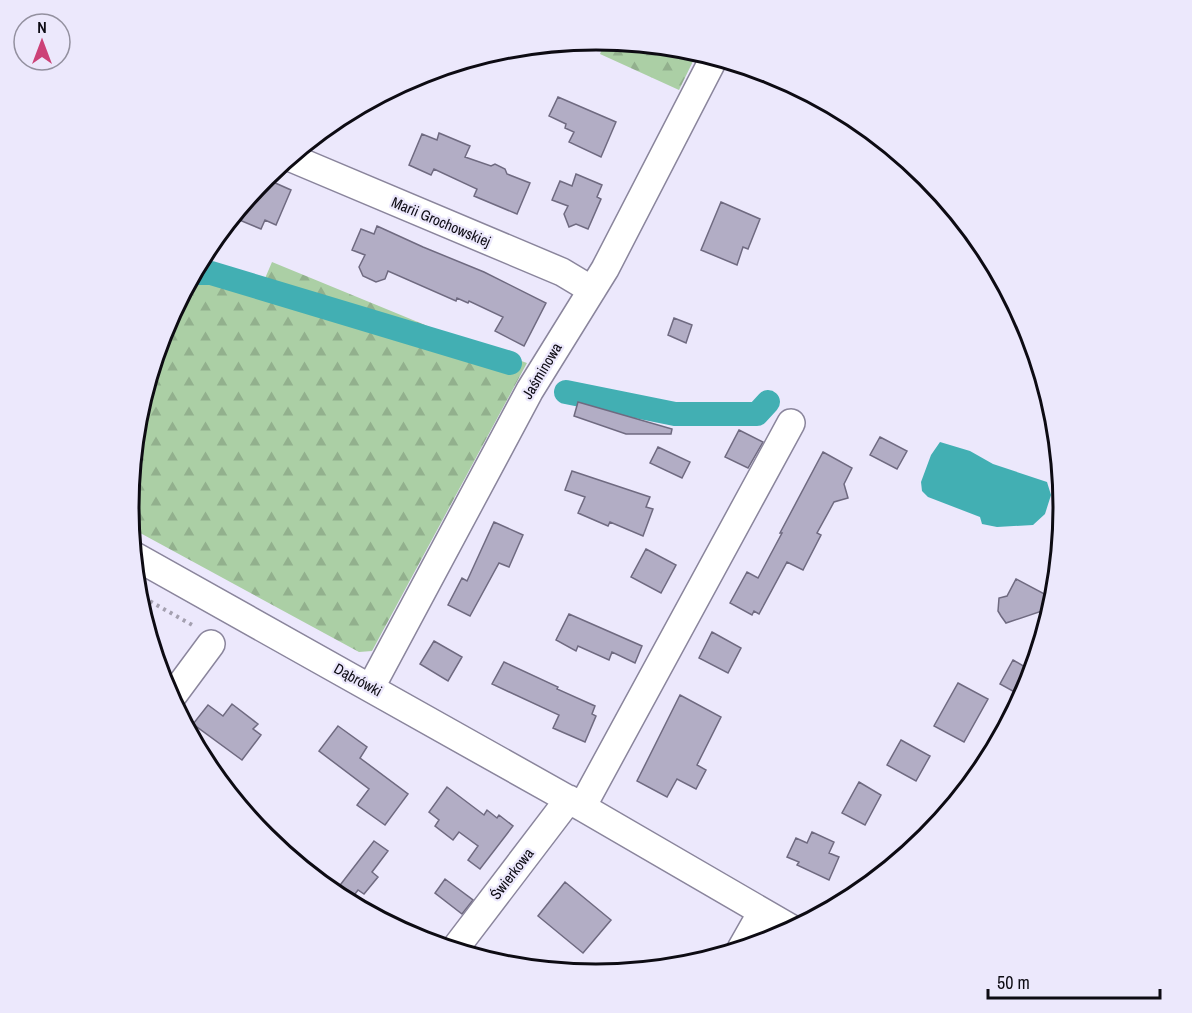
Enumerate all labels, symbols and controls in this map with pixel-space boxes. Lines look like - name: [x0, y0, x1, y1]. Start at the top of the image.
- north arrow: [12, 12, 72, 72]
- text: N: [37, 16, 47, 38]
- street label: Marii Grochowskiej: [388, 191, 494, 252]
- street label: Jaśminowa: [517, 339, 567, 403]
- street label: Dąbrówki: [330, 658, 386, 701]
- street label: Świerkowa: [485, 843, 538, 904]
- scale bar: [988, 962, 1160, 1000]
- text: 50 m: [997, 970, 1030, 995]

